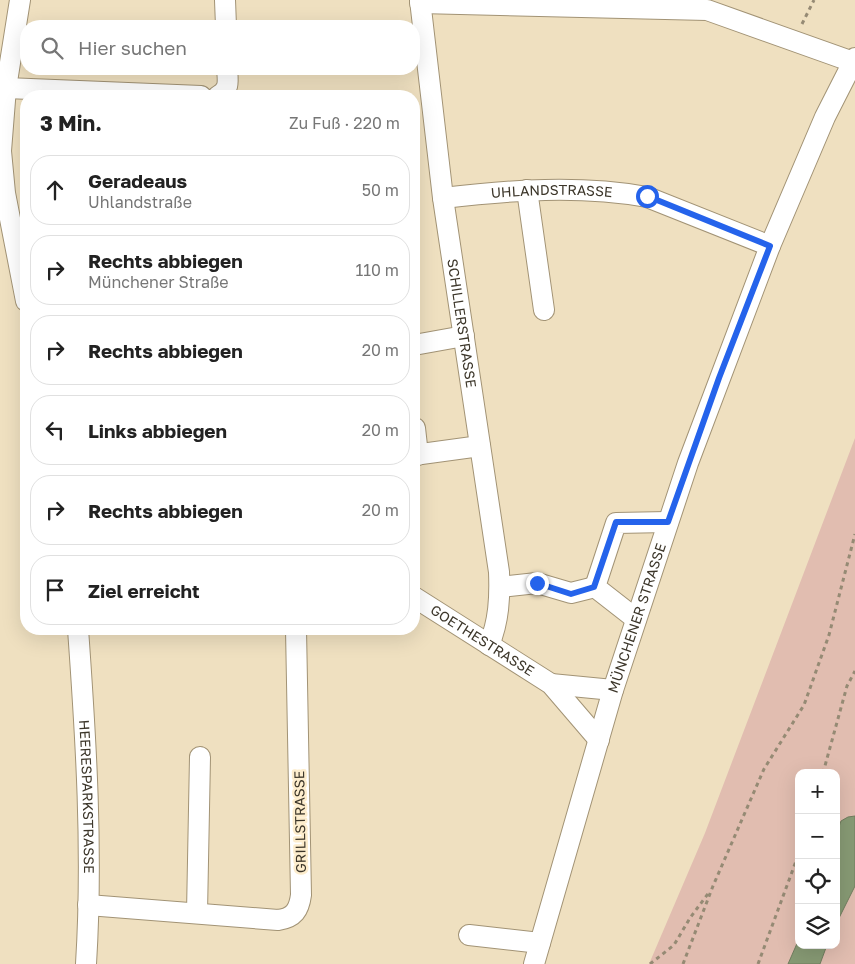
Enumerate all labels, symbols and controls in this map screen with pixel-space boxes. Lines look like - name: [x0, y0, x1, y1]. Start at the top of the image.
- search box: [20, 20, 420, 75]
- icon: search: [38, 34, 66, 62]
- text: Hier suchen: [78, 36, 187, 59]
- text: 3 Min.: [40, 110, 102, 136]
- text: Zu Fuß · 220 m: [289, 113, 400, 133]
- text: Geradeaus: [88, 169, 187, 192]
- icon: ahead: [41, 176, 69, 204]
- text: 50 m: [362, 180, 399, 200]
- street label: UHLANDSTRASSE: [490, 181, 613, 201]
- route start: [636, 185, 659, 208]
- text: Uhlandstraße: [88, 192, 192, 212]
- text: Rechts abbiegen: [88, 249, 243, 272]
- icon: right: [41, 256, 69, 284]
- street label: SCHILLERSTRASSE: [444, 257, 480, 389]
- text: 110 m: [355, 260, 399, 280]
- text: Münchener Straße: [88, 272, 228, 292]
- icon: right: [41, 336, 69, 364]
- text: Rechts abbiegen: [88, 339, 243, 362]
- text: 20 m: [362, 340, 399, 360]
- icon: left: [41, 416, 69, 444]
- text: Links abbiegen: [88, 419, 227, 442]
- text: 20 m: [362, 420, 399, 440]
- icon: right: [41, 496, 69, 524]
- text: Rechts abbiegen: [88, 499, 243, 522]
- text: 20 m: [362, 500, 399, 520]
- street label: MÜNCHENER STRASSE: [604, 541, 669, 695]
- route end: [526, 572, 549, 595]
- icon: arrive: [41, 576, 69, 604]
- text: Ziel erreicht: [88, 579, 200, 602]
- street label: GOETHESTRASSE: [428, 601, 538, 679]
- street label: HEERESPARKSTRASSE: [76, 719, 98, 874]
- map controls: [795, 769, 840, 949]
- button: +: [795, 769, 840, 814]
- street label: GRILLSTRASSE: [290, 771, 309, 873]
- button: −: [795, 814, 840, 859]
- button: locate: [795, 859, 840, 904]
- button: layers: [795, 904, 840, 949]

